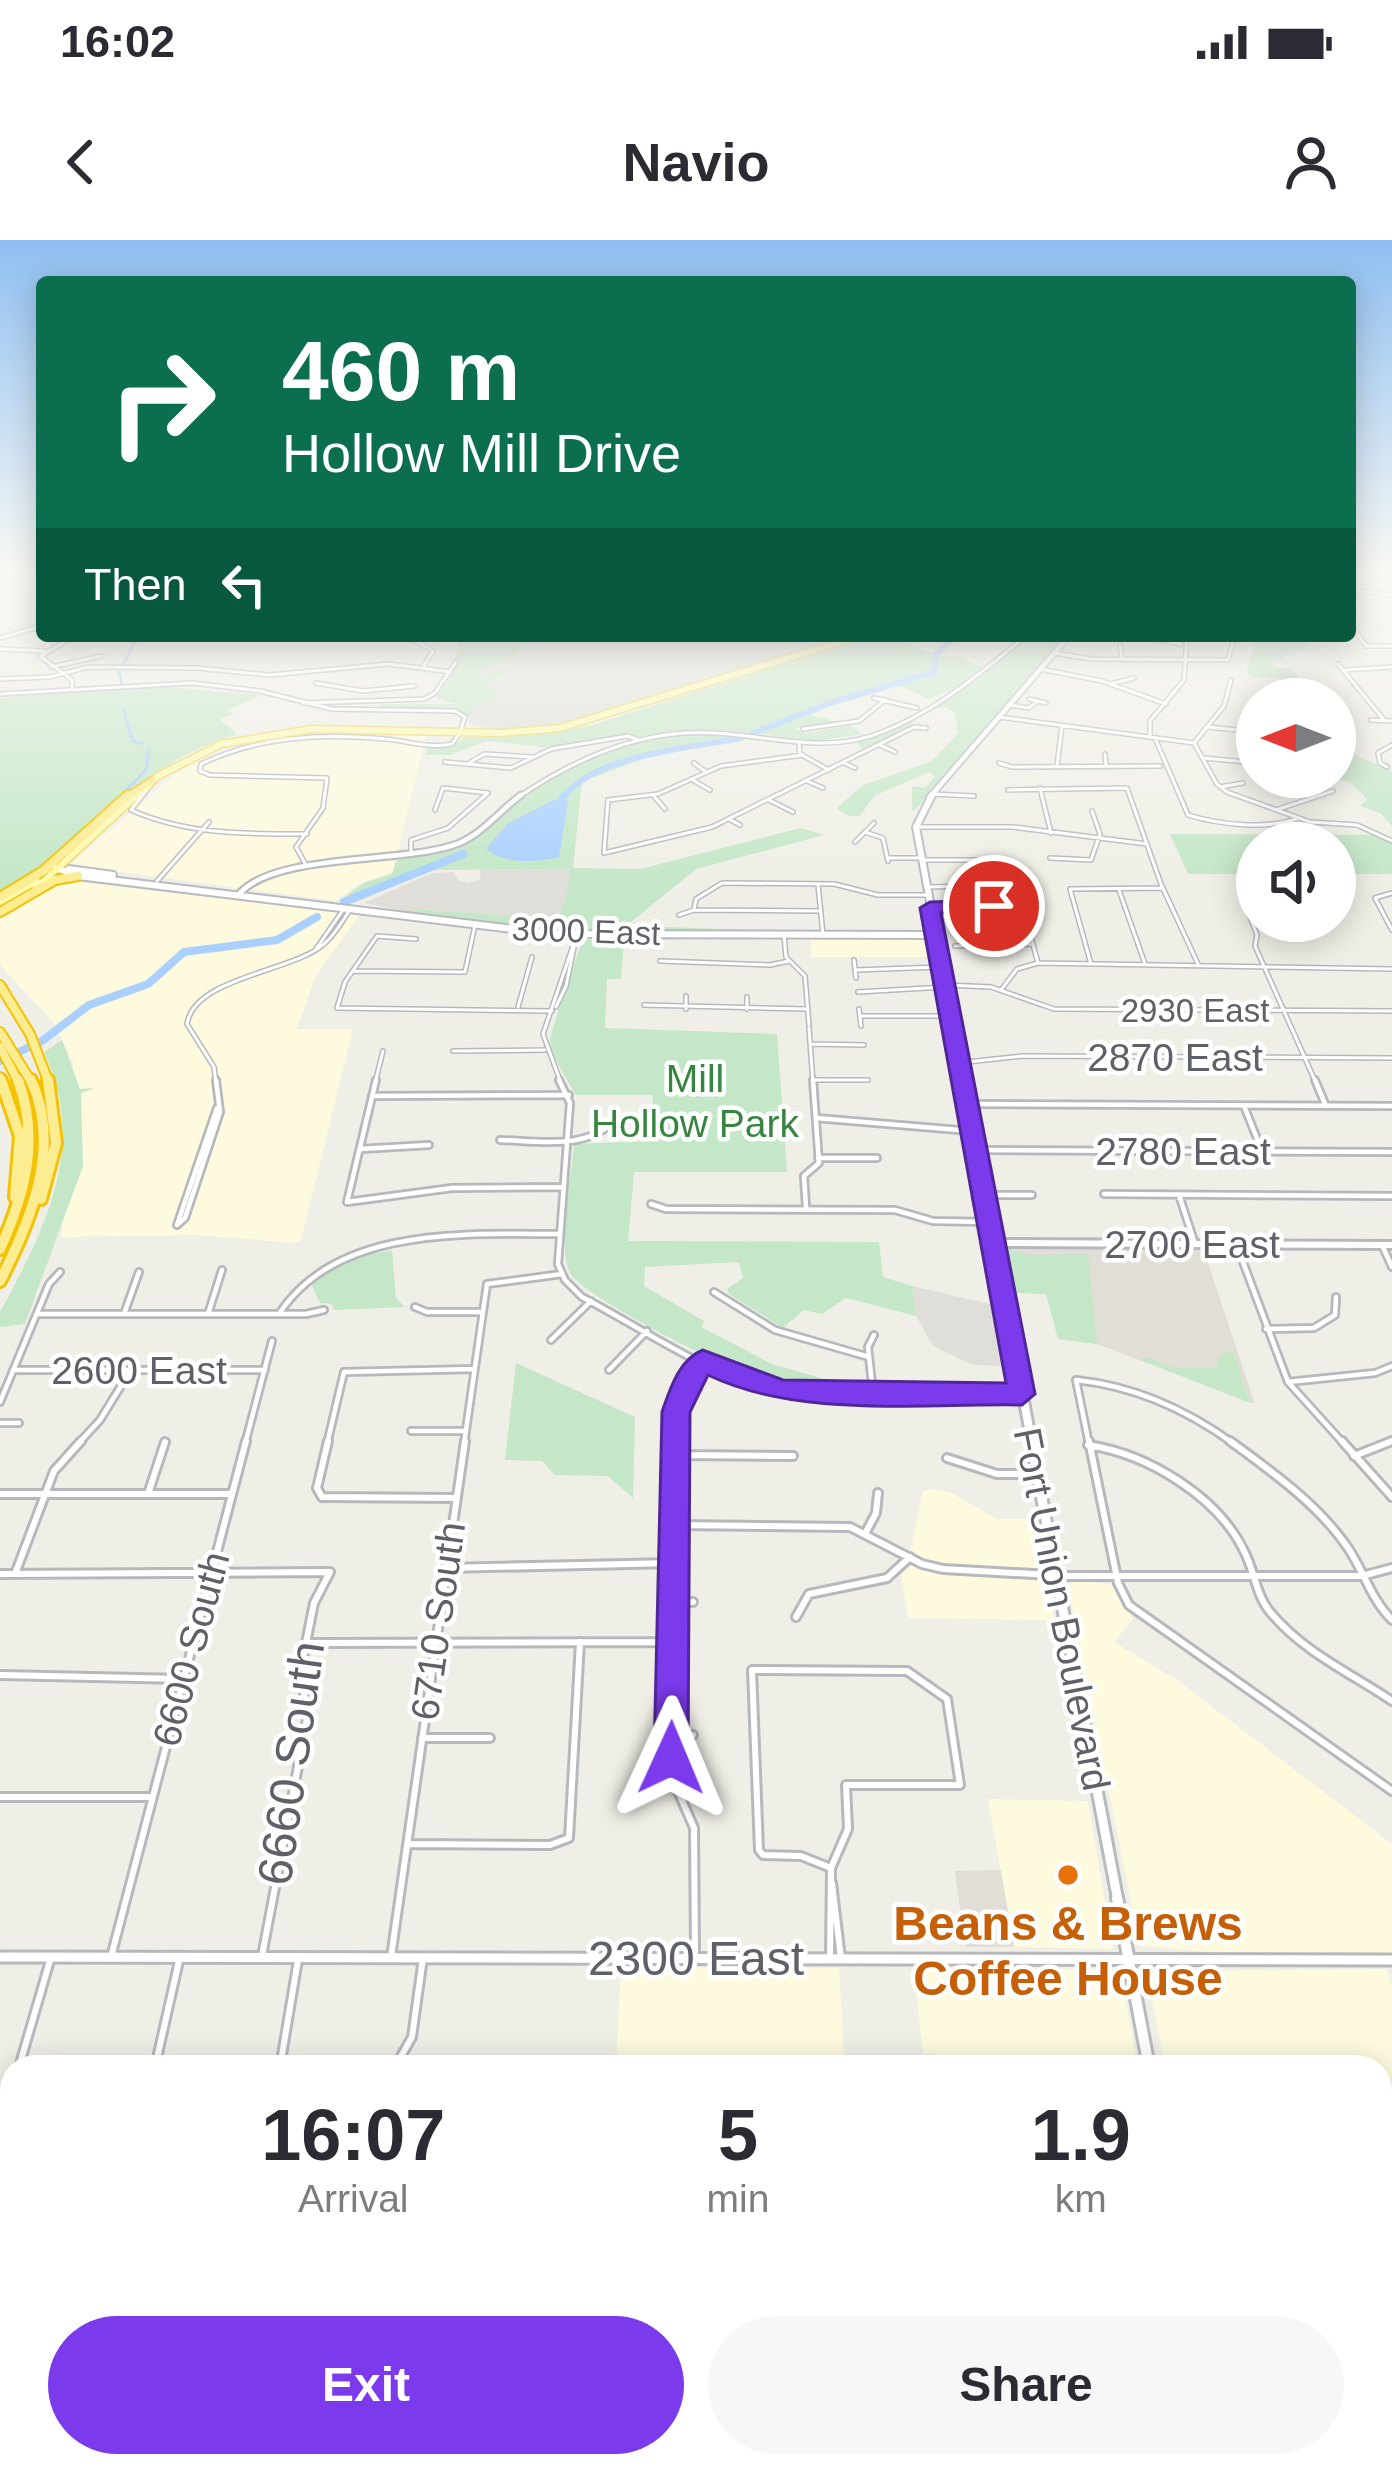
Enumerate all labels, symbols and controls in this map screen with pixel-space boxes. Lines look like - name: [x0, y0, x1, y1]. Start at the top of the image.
- text: 16:02: [60, 16, 175, 67]
- icon: back: [48, 129, 114, 195]
- icon: person: [1278, 129, 1344, 195]
- text: Navio: [622, 132, 770, 192]
- icon: right: [84, 324, 240, 480]
- text: 460 m: [282, 324, 520, 418]
- text: Hollow Mill Drive: [282, 423, 681, 483]
- icon: left: [211, 552, 277, 618]
- text: Then: [84, 559, 187, 610]
- north arrow: [1236, 678, 1356, 798]
- map controls: [1236, 678, 1356, 942]
- button: sound: [1236, 822, 1356, 942]
- pin: [943, 855, 1045, 957]
- icon: arrive: [961, 873, 1027, 939]
- street label: 3000 East: [511, 910, 661, 952]
- street label: 2930 East: [1121, 992, 1269, 1029]
- street label: 2870 East: [1087, 1036, 1263, 1079]
- park label: Mill Hollow Park: [591, 1057, 800, 1145]
- street label: 2780 East: [1095, 1130, 1271, 1173]
- street label: 2700 East: [1104, 1223, 1280, 1266]
- street label: 2600 East: [51, 1349, 227, 1392]
- street label: Fort Union Boulevard: [1006, 1424, 1118, 1794]
- street label: 6710 South: [403, 1519, 473, 1723]
- street label: 6600 South: [144, 1547, 238, 1751]
- street label: 6660 South: [248, 1638, 334, 1888]
- position arrow: [608, 1695, 734, 1821]
- marker: Beans & Brews Coffee House: [1055, 1862, 1081, 1888]
- place label: Beans & Brews Coffee House: [893, 1897, 1243, 2005]
- street label: 2300 East: [588, 1932, 804, 1985]
- text: 16:07: [261, 2095, 445, 2175]
- text: 5: [718, 2095, 758, 2175]
- text: 1.9: [1031, 2095, 1131, 2175]
- text: Arrival: [298, 2177, 409, 2220]
- text: min: [707, 2177, 769, 2220]
- text: km: [1055, 2177, 1107, 2220]
- button: Exit: [48, 2316, 684, 2454]
- button: Share: [708, 2316, 1344, 2454]

